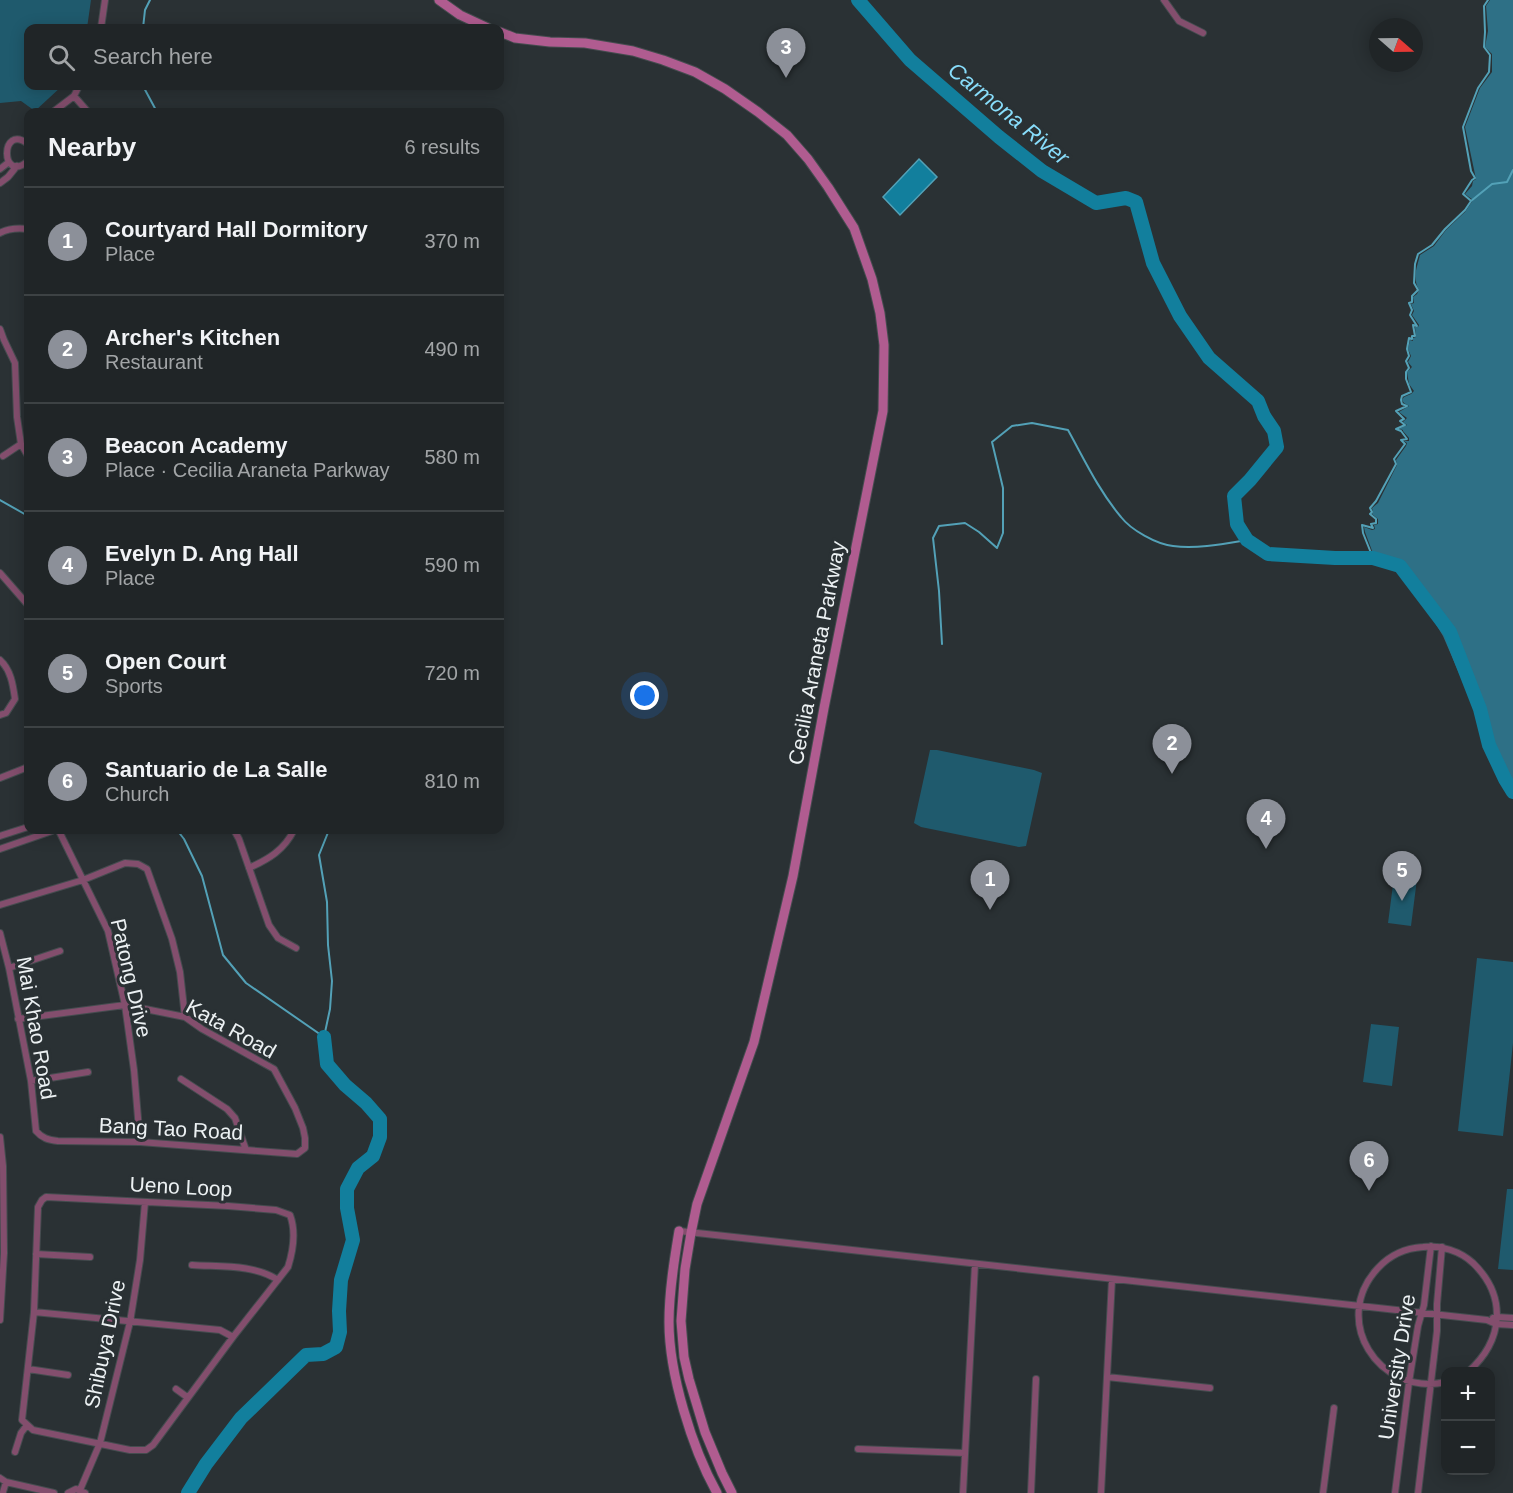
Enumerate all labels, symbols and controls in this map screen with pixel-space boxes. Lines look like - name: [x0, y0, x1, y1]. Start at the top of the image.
- north arrow: [1369, 18, 1423, 72]
- search box: [24, 24, 504, 90]
- pin: 3: [766, 28, 806, 78]
- icon: search: [45, 41, 78, 74]
- text: Search here: [93, 44, 213, 69]
- water label: Carmona River: [943, 57, 1075, 171]
- text: Nearby: [48, 132, 136, 162]
- text: 6 results: [404, 136, 480, 158]
- text: Courtyard Hall Dormitory: [105, 217, 368, 242]
- text: 1: [62, 230, 73, 252]
- text: 370 m: [424, 230, 480, 252]
- text: Place: [105, 243, 155, 265]
- text: Archer's Kitchen: [105, 325, 280, 350]
- text: 2: [62, 338, 73, 360]
- text: 490 m: [424, 338, 480, 360]
- text: Restaurant: [105, 351, 203, 373]
- text: Beacon Academy: [105, 433, 288, 458]
- text: 3: [62, 446, 73, 468]
- text: 580 m: [424, 446, 480, 468]
- text: Place · Cecilia Araneta Parkway: [105, 459, 390, 481]
- street label: Cecilia Araneta Parkway: [784, 539, 850, 767]
- text: Evelyn D. Ang Hall: [105, 541, 299, 566]
- text: 4: [62, 554, 73, 576]
- text: 590 m: [424, 554, 480, 576]
- text: Place: [105, 567, 155, 589]
- text: Open Court: [105, 649, 226, 674]
- text: 5: [62, 662, 73, 684]
- text: 720 m: [424, 662, 480, 684]
- text: Sports: [105, 675, 163, 697]
- your location: [630, 681, 659, 710]
- pin: 2: [1152, 724, 1192, 774]
- text: Santuario de La Salle: [105, 757, 328, 782]
- text: 6: [62, 770, 73, 792]
- text: 810 m: [424, 770, 480, 792]
- text: Church: [105, 783, 169, 805]
- pin: 4: [1246, 800, 1286, 849]
- pin: 5: [1382, 852, 1422, 901]
- pin: 1: [970, 860, 1010, 910]
- street label: Patong Drive: [107, 916, 156, 1040]
- street label: Mai Khao Road: [13, 955, 60, 1101]
- street label: Kata Road: [182, 994, 280, 1063]
- street label: Bang Tao Road: [98, 1113, 244, 1144]
- pin: 6: [1350, 1142, 1388, 1191]
- street label: Ueno Loop: [129, 1172, 233, 1201]
- street label: Shibuya Drive: [80, 1278, 129, 1410]
- street label: University Drive: [1374, 1293, 1419, 1441]
- map controls: [1441, 1367, 1495, 1475]
- button: +: [1441, 1367, 1495, 1421]
- button: −: [1441, 1421, 1495, 1475]

